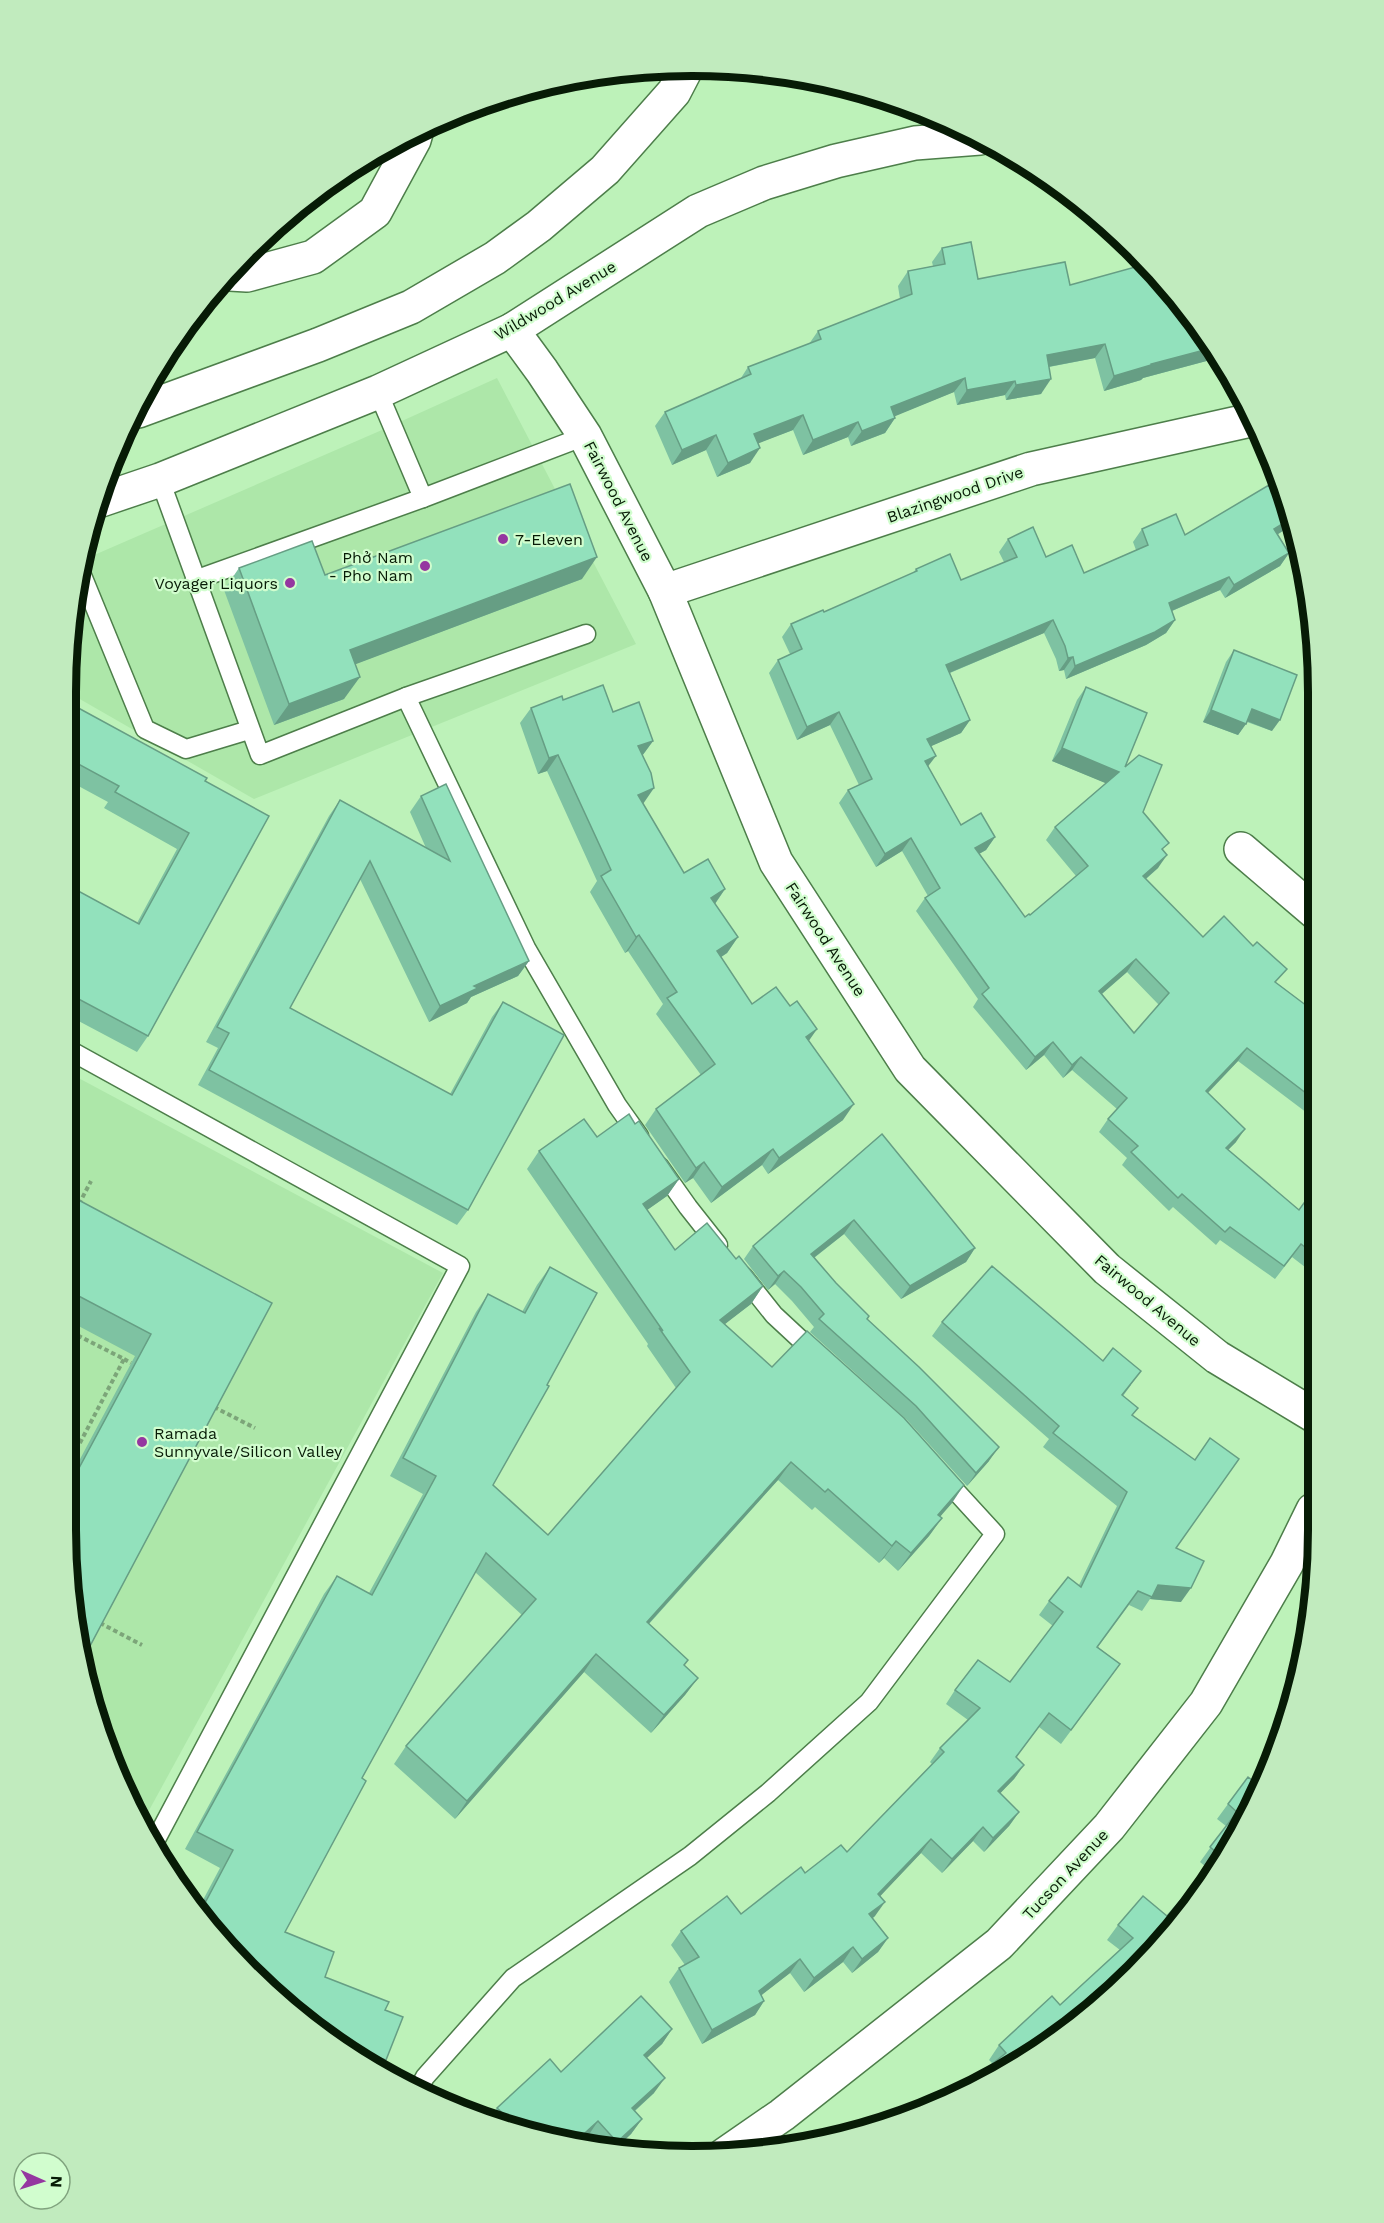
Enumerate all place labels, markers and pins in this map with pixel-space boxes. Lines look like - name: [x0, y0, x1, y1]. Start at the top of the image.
- place label: 7-Eleven: [515, 530, 583, 549]
- marker: 7-Eleven: [496, 532, 510, 546]
- place label: Phở Nam - Pho Nam: [329, 548, 413, 585]
- marker: Phở Nam - Pho Nam: [418, 559, 432, 573]
- place label: Voyager Liquors: [155, 574, 278, 593]
- marker: Voyager Liquors: [283, 576, 297, 590]
- place label: Ramada Sunnyvale/Silicon Valley: [154, 1424, 343, 1461]
- marker: Ramada Sunnyvale/Silicon Valley: [135, 1435, 149, 1449]

